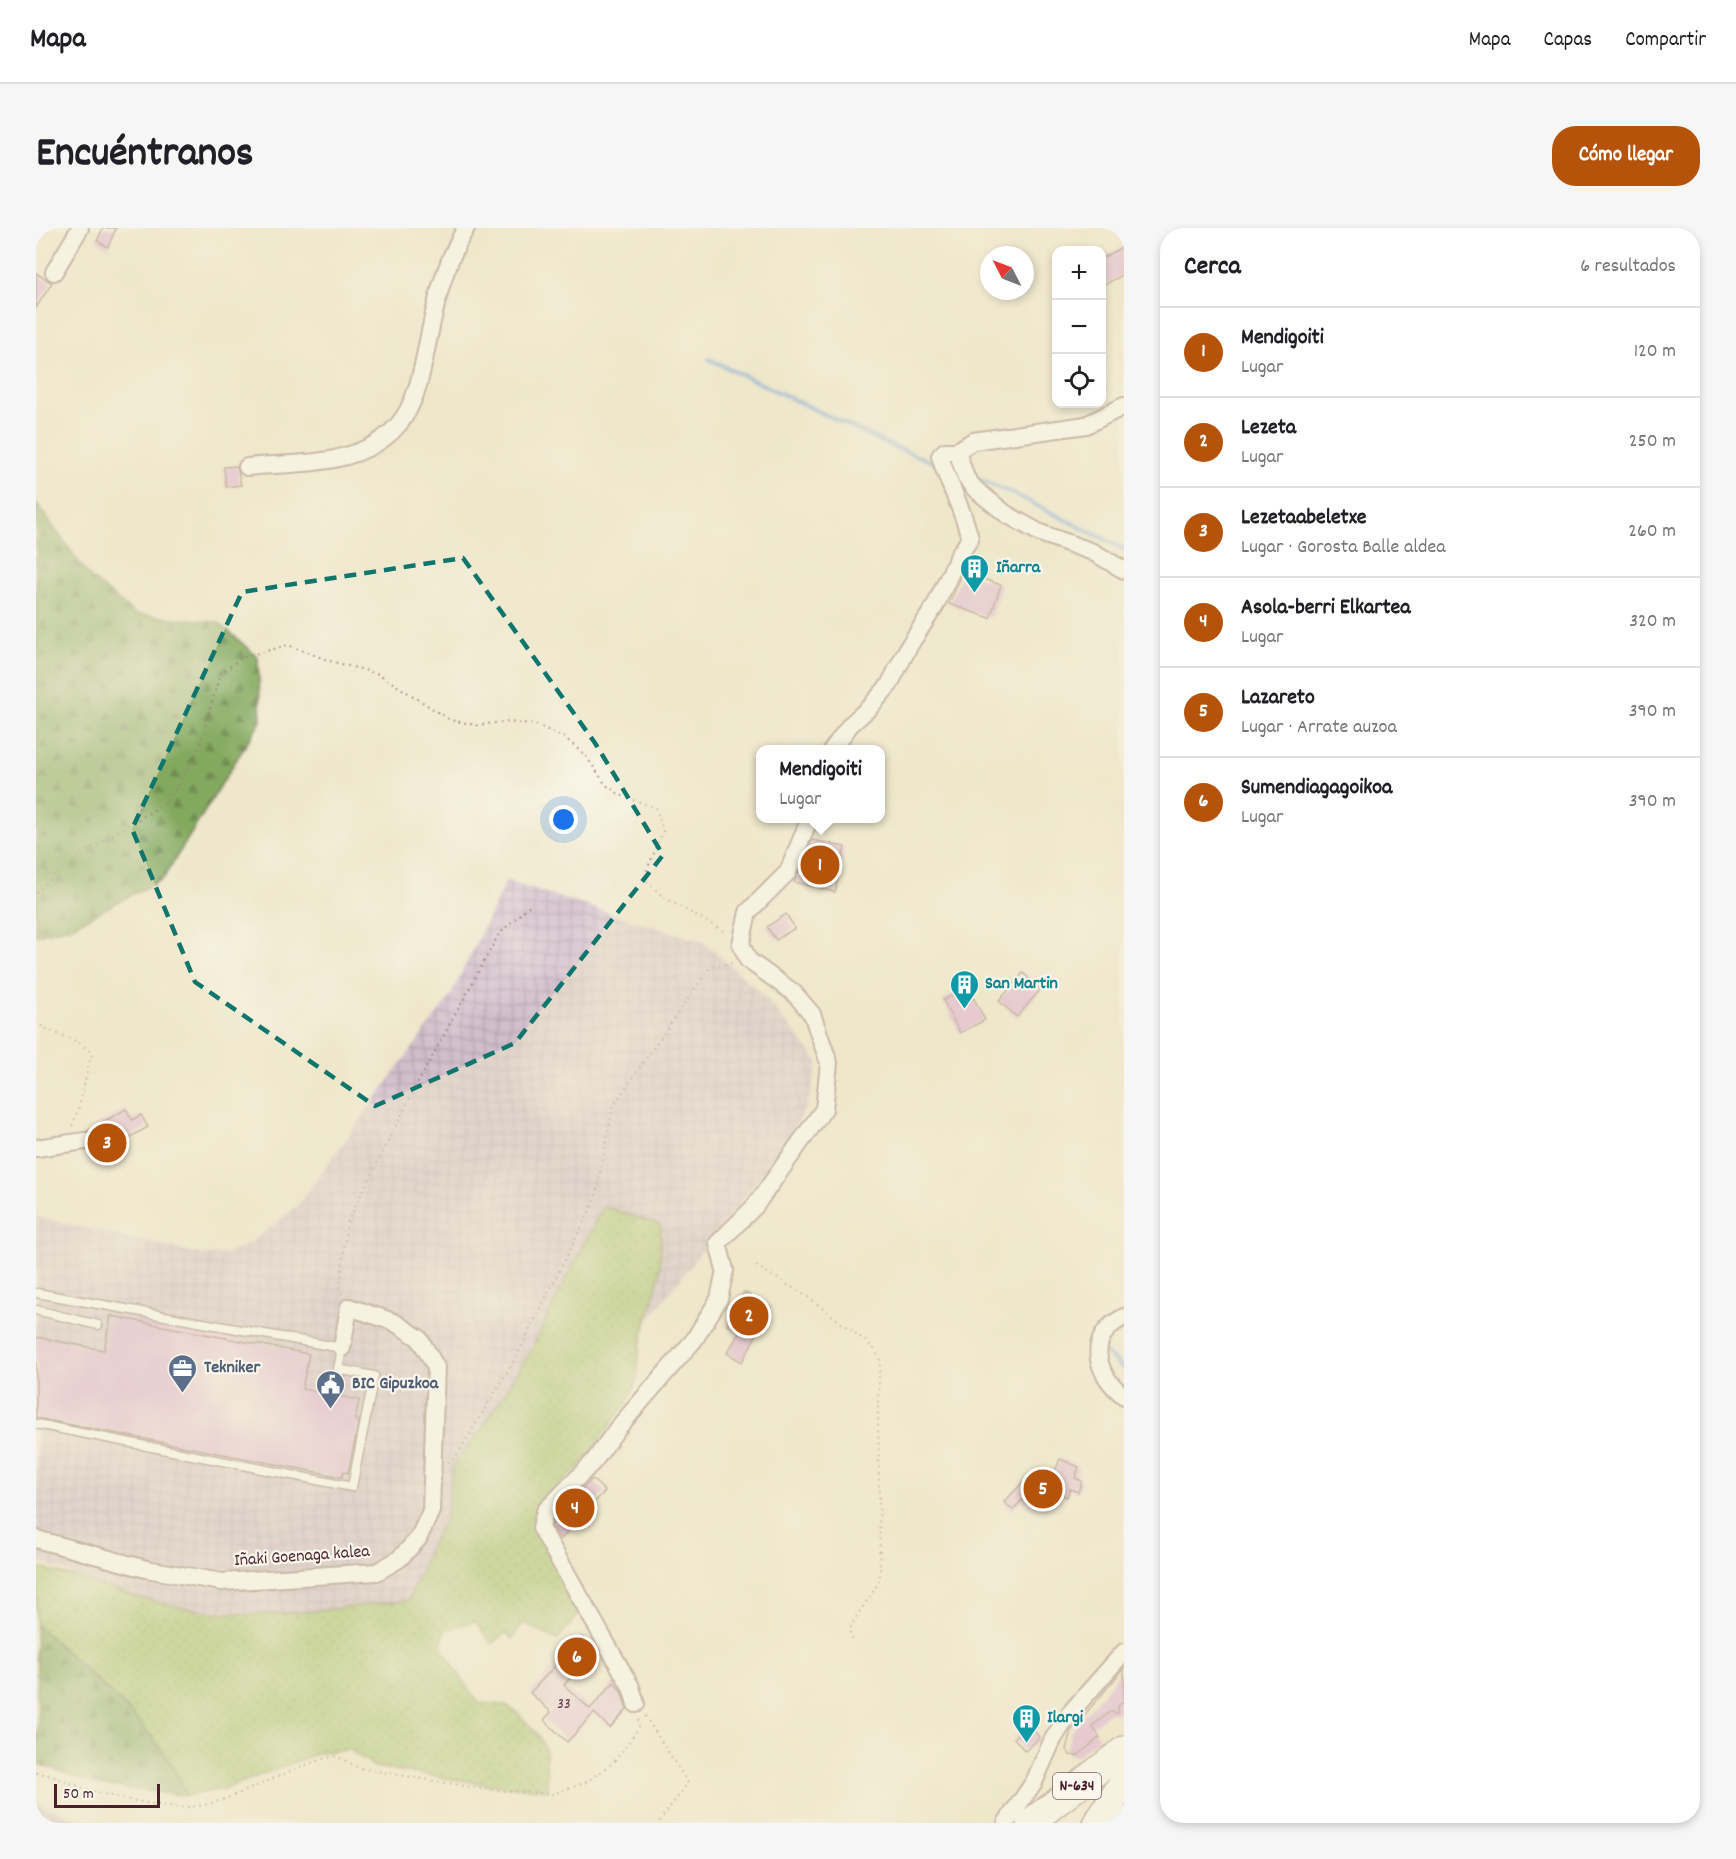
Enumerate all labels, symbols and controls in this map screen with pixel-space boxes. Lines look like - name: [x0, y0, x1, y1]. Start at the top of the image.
- text: Mapa: [30, 21, 86, 61]
- text: Mapa: [1469, 26, 1511, 56]
- text: Capas: [1544, 26, 1592, 56]
- text: Compartir: [1625, 26, 1706, 56]
- text: Encuéntranos: [36, 126, 254, 186]
- button: Cómo llegar: [1552, 126, 1700, 186]
- north arrow: [980, 246, 1034, 300]
- map controls: [1052, 246, 1106, 408]
- button: +: [1052, 246, 1106, 300]
- text: Cerca: [1184, 249, 1241, 286]
- text: 6 resultados: [1580, 253, 1676, 281]
- button: −: [1052, 300, 1106, 354]
- text: Mendigoiti: [1241, 323, 1324, 354]
- text: 1: [1201, 338, 1206, 366]
- text: 120 m: [1634, 338, 1676, 366]
- button: locate: [1052, 354, 1106, 408]
- text: Lugar: [1241, 354, 1283, 382]
- text: Lezeta: [1241, 413, 1296, 444]
- text: 2: [1199, 428, 1208, 456]
- text: 250 m: [1629, 428, 1676, 456]
- text: Lugar: [1241, 444, 1283, 472]
- text: Lezetaabeletxe: [1241, 503, 1367, 534]
- text: 3: [1199, 518, 1208, 546]
- text: 260 m: [1628, 518, 1676, 546]
- text: Lugar · Gorosta Balle aldea: [1241, 534, 1446, 562]
- building icon: Iñarra: [959, 552, 991, 594]
- place label: Iñarra: [996, 556, 1041, 581]
- text: Asola-berri Elkartea: [1241, 593, 1411, 624]
- text: 4: [1199, 608, 1208, 636]
- text: 320 m: [1629, 608, 1676, 636]
- text: Lugar: [1241, 624, 1283, 652]
- text: Lazareto: [1241, 683, 1315, 714]
- text: 5: [1199, 698, 1208, 726]
- text: 390 m: [1629, 698, 1676, 726]
- text: Lugar · Arrate auzoa: [1241, 714, 1397, 742]
- popup: [756, 745, 885, 823]
- text: Mendigoiti: [779, 755, 862, 786]
- text: Sumendiagagoikoa: [1241, 773, 1392, 804]
- text: Lugar: [779, 786, 822, 814]
- text: 6: [1199, 788, 1208, 816]
- text: 390 m: [1629, 788, 1676, 816]
- text: Lugar: [1241, 804, 1283, 832]
- your location: [549, 805, 578, 834]
- pin: 1: [800, 842, 840, 888]
- building icon: San Martin: [948, 968, 980, 1010]
- place label: San Martin: [985, 972, 1058, 997]
- pin: 3: [88, 1120, 126, 1166]
- pin: 2: [730, 1294, 768, 1338]
- office icon: Tekniker: [167, 1352, 199, 1394]
- place label: Tekniker: [204, 1356, 260, 1381]
- public building icon: BIC Gipuzkoa: [315, 1368, 347, 1410]
- place label: BIC Gipuzkoa: [352, 1372, 439, 1397]
- pin: 5: [1024, 1466, 1062, 1512]
- pin: 4: [556, 1486, 594, 1530]
- street label: Iñaki Goenaga kalea: [233, 1540, 371, 1574]
- pin: 6: [558, 1634, 596, 1680]
- house number: 33: [557, 1694, 571, 1716]
- building icon: Ilargi: [1010, 1702, 1042, 1744]
- place label: Ilargi: [1047, 1706, 1084, 1731]
- road number: N-634: [1053, 1773, 1101, 1799]
- scale bar: [54, 1781, 160, 1808]
- text: 50 m: [63, 1783, 94, 1806]

